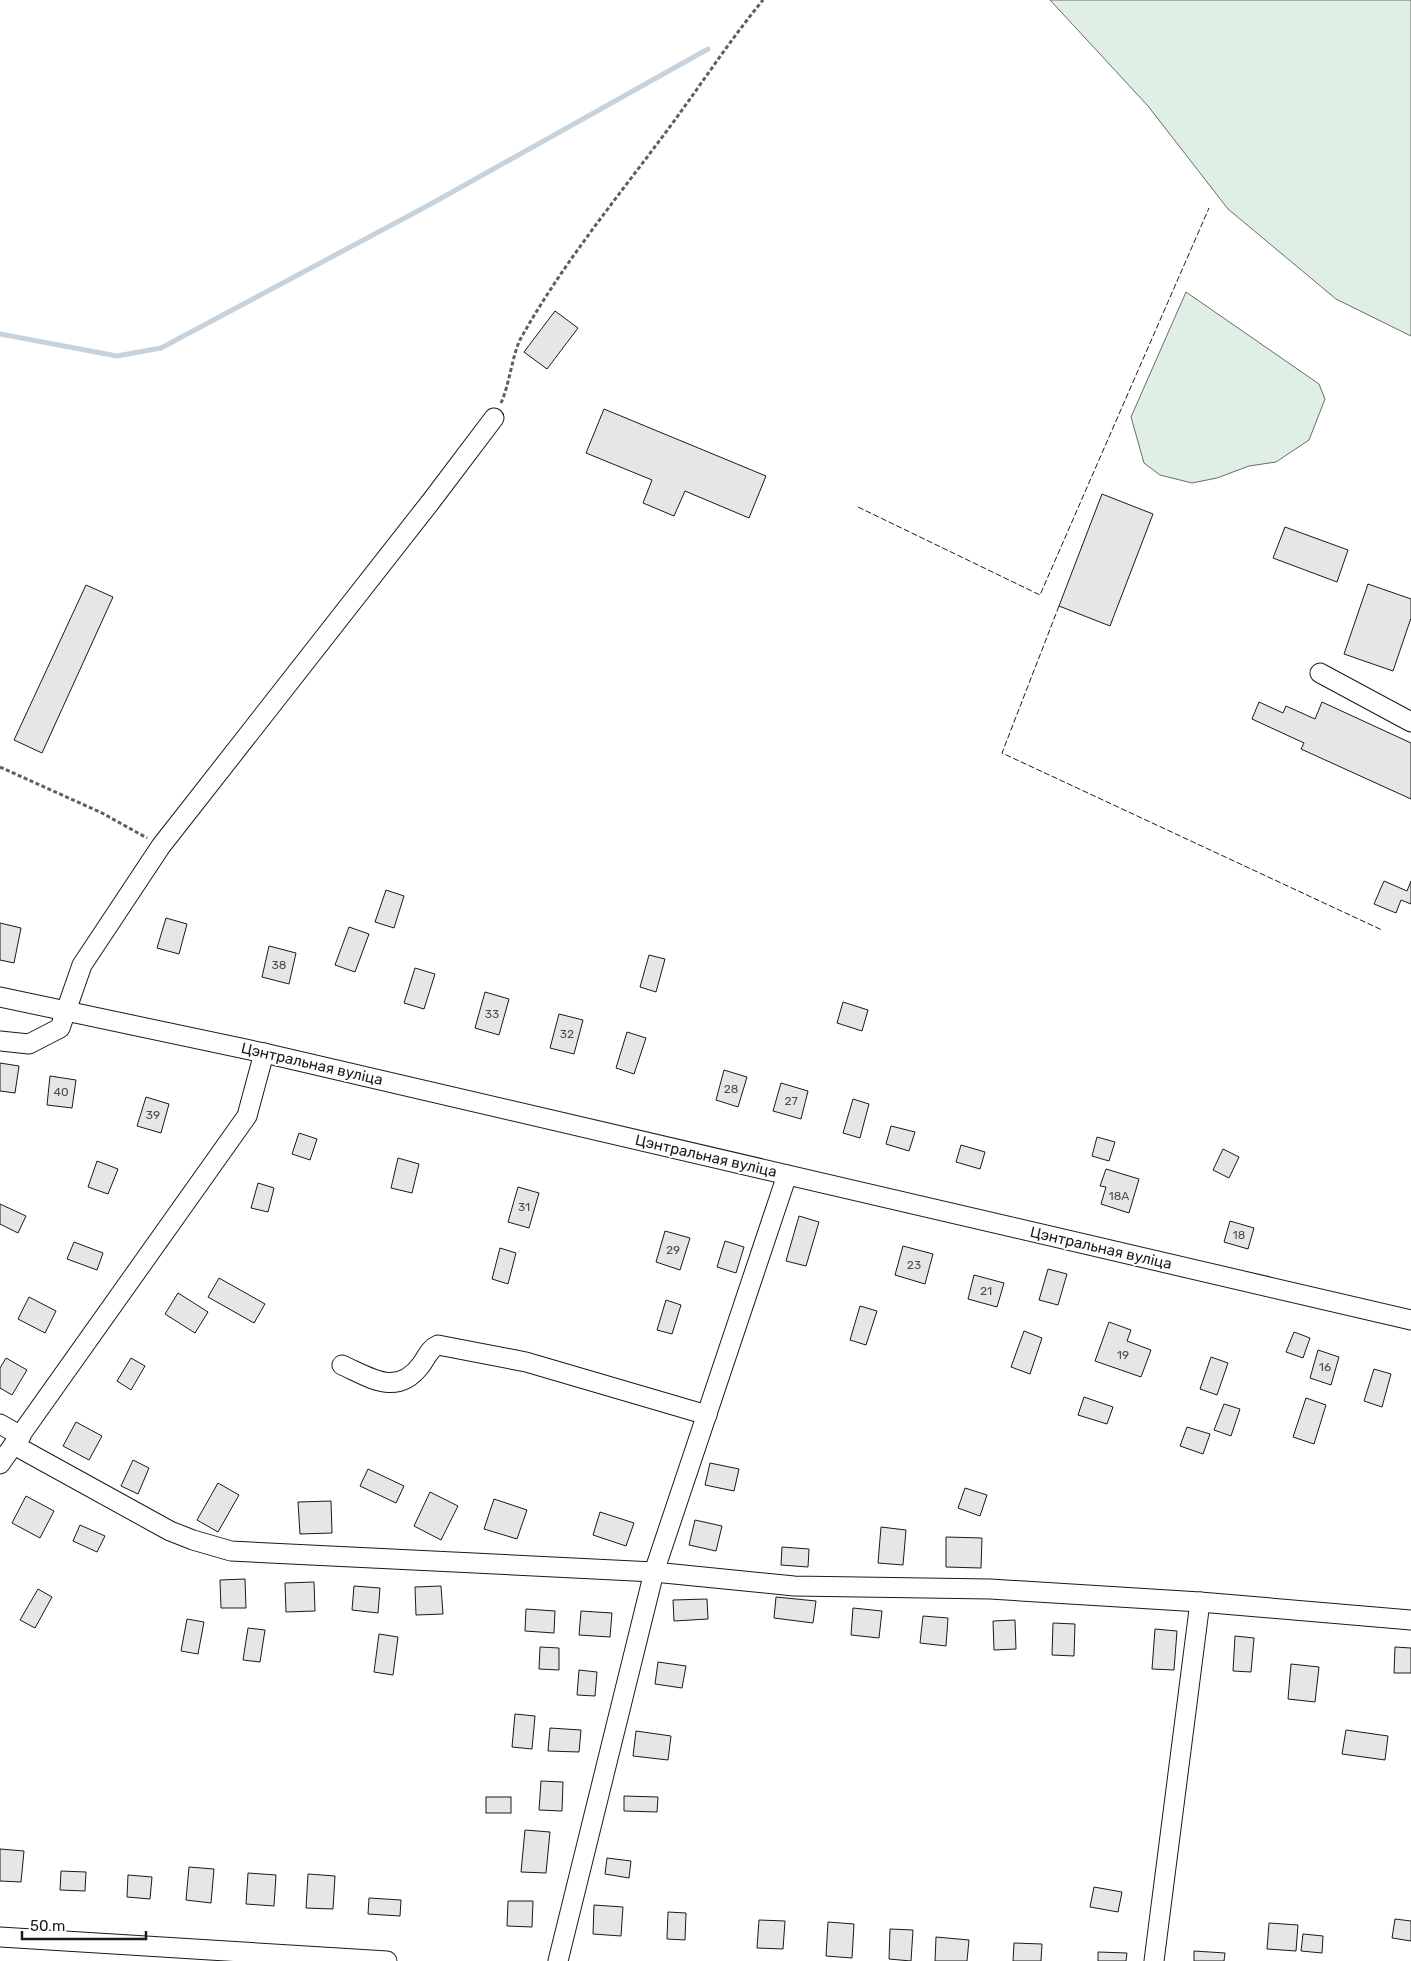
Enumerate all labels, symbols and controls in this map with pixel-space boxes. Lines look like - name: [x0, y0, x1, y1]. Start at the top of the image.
- house number: 38: [272, 958, 286, 972]
- house number: 33: [485, 1007, 499, 1021]
- house number: 32: [560, 1027, 574, 1041]
- street label: Цэнтральная вуліца: [239, 1039, 385, 1089]
- house number: 28: [724, 1082, 738, 1096]
- house number: 40: [53, 1085, 69, 1099]
- house number: 27: [784, 1094, 798, 1108]
- house number: 39: [146, 1108, 160, 1122]
- street label: Цэнтральная вуліца: [633, 1131, 779, 1181]
- house number: 18А: [1109, 1189, 1129, 1203]
- house number: 31: [518, 1200, 530, 1214]
- street label: Цэнтральная вуліца: [1028, 1223, 1174, 1273]
- house number: 18: [1233, 1228, 1245, 1242]
- house number: 29: [666, 1243, 680, 1257]
- house number: 23: [907, 1258, 921, 1272]
- house number: 21: [980, 1284, 992, 1298]
- house number: 19: [1117, 1348, 1129, 1362]
- house number: 16: [1319, 1360, 1331, 1374]
- scale bar: [22, 1908, 146, 1940]
- text: 50 m: [30, 1917, 65, 1935]

